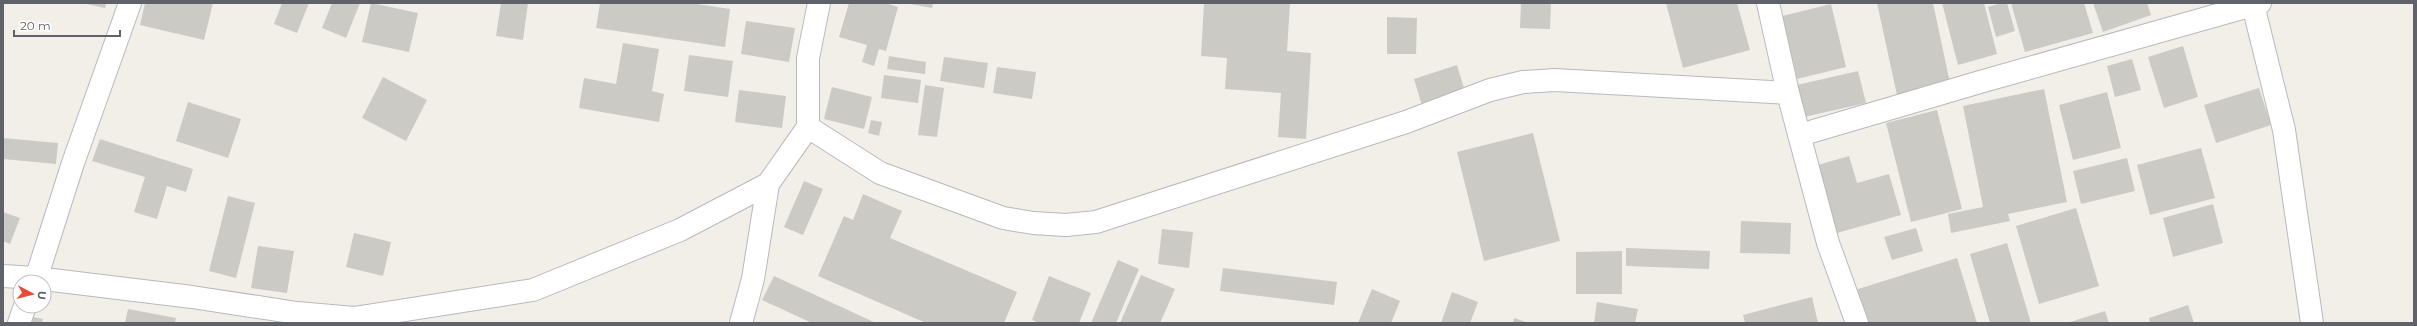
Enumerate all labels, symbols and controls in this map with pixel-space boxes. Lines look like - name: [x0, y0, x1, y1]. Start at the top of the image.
- scale bar: [14, 12, 120, 38]
- text: 20 m: [20, 18, 51, 33]
- north arrow: [12, 274, 52, 314]
- text: U: [34, 290, 49, 300]

